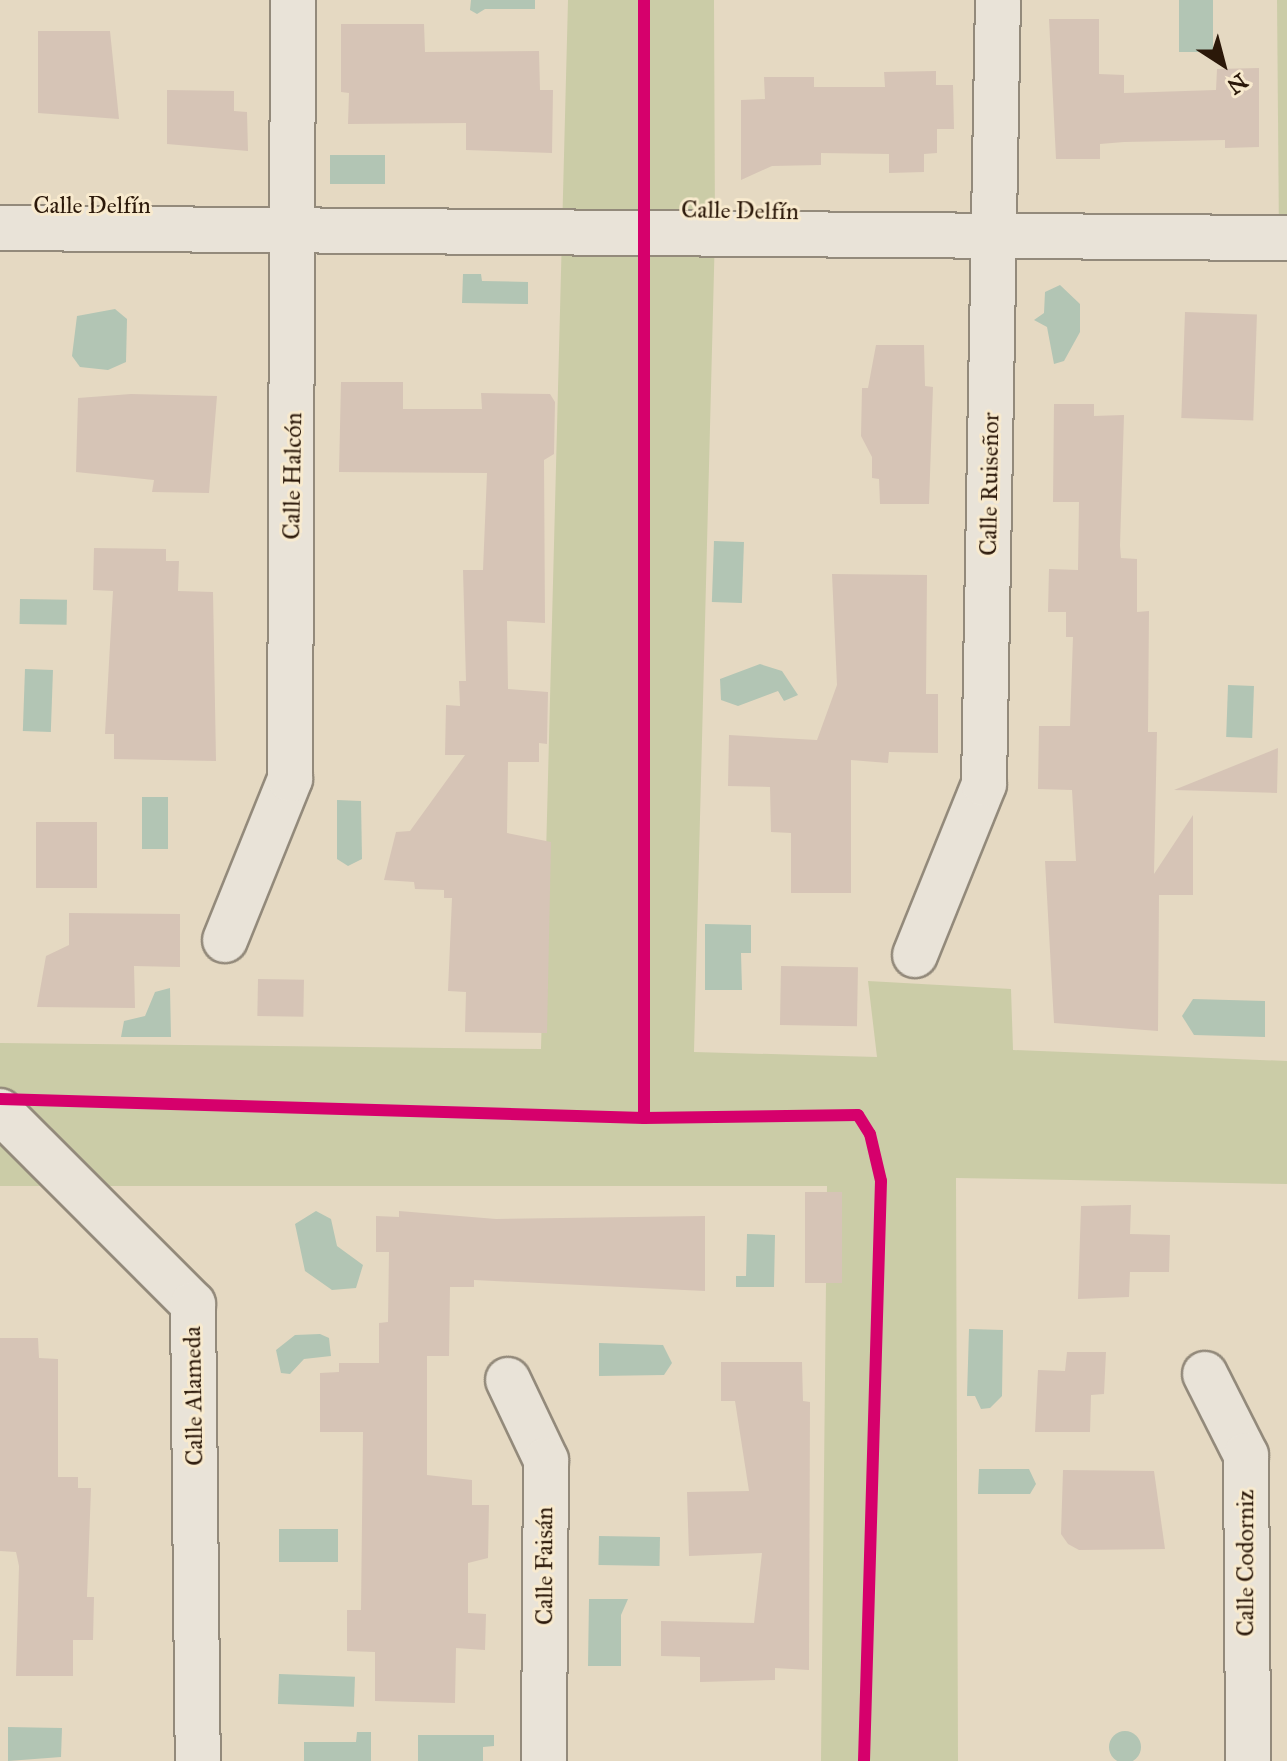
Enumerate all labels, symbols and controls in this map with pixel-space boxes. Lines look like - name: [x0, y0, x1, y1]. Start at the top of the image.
- north arrow: [1183, 24, 1263, 104]
- text: N: [1222, 67, 1253, 100]
- street label: Calle Delfín: [33, 192, 151, 220]
- street label: Calle Delfín: [681, 196, 799, 226]
- street label: Calle Halcón: [277, 412, 309, 540]
- street label: Calle Ruiseñor: [974, 412, 1006, 556]
- street label: Calle Alameda: [178, 1326, 210, 1466]
- street label: Calle Codorniz: [1232, 1489, 1260, 1637]
- street label: Calle Faisán: [531, 1507, 559, 1625]

